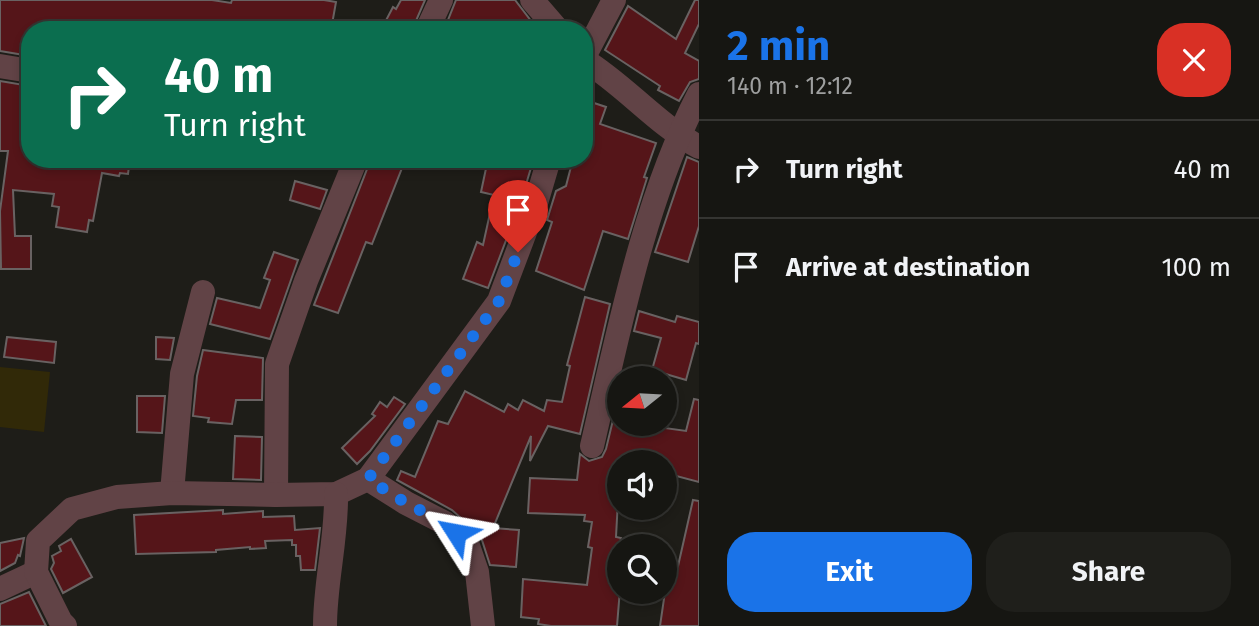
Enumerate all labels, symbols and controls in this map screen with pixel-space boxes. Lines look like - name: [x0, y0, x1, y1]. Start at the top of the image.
- text: 2 min: [727, 21, 830, 71]
- button: close: [1157, 23, 1231, 97]
- text: 40 m: [164, 46, 273, 105]
- icon: right: [49, 49, 140, 140]
- text: 140 m · 12:12: [727, 72, 853, 100]
- text: Turn right: [164, 106, 306, 144]
- icon: right: [727, 150, 765, 188]
- text: Turn right: [786, 154, 903, 185]
- text: 40 m: [1173, 154, 1231, 185]
- pin: [488, 180, 548, 252]
- icon: arrive: [499, 191, 537, 229]
- icon: arrive: [727, 248, 765, 286]
- text: Arrive at destination: [786, 252, 1030, 283]
- text: 100 m: [1162, 252, 1231, 283]
- north arrow: [607, 366, 677, 436]
- map controls: [607, 366, 677, 604]
- button: sound: [607, 450, 677, 520]
- position arrow: [419, 496, 493, 570]
- button: Exit: [727, 532, 972, 612]
- button: Share: [986, 532, 1231, 612]
- button: search: [607, 534, 677, 604]

